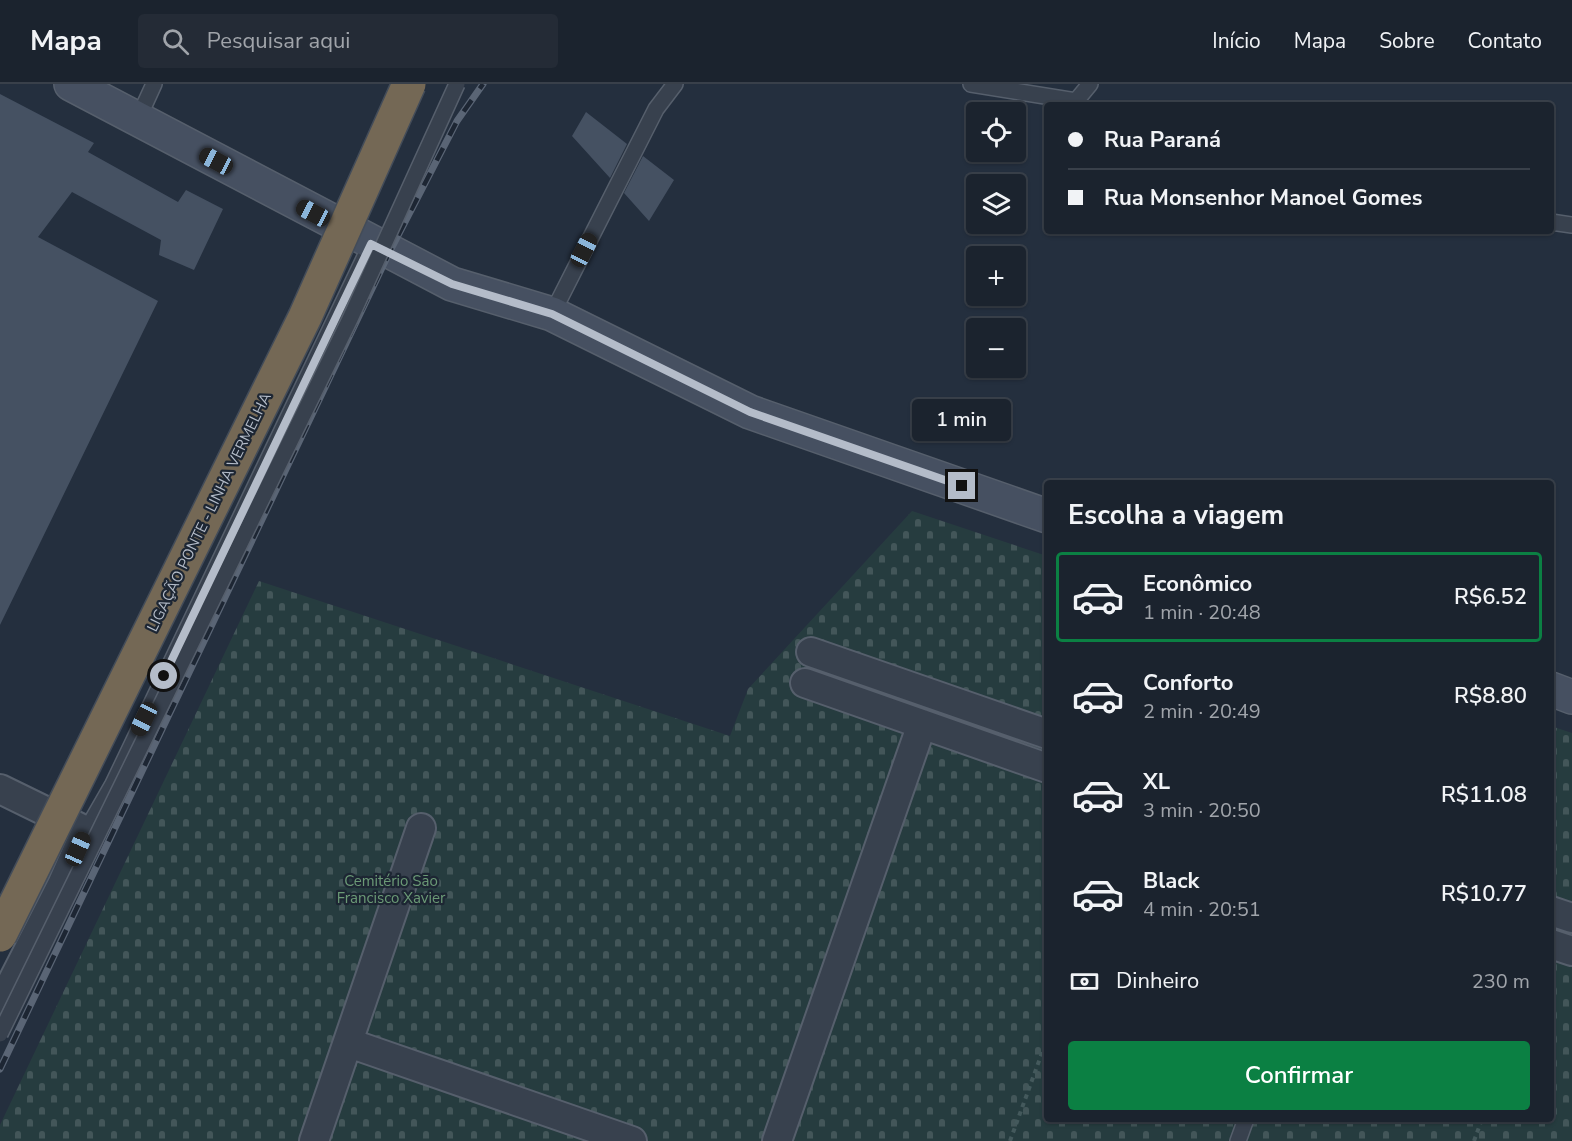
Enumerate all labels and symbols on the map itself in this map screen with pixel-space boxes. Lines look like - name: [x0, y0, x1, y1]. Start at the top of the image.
- car: [196, 145, 236, 177]
- car: [293, 197, 333, 229]
- car: [568, 230, 600, 270]
- street label: LIGAÇÃO PONTE - LINHA VERMELHA: [142, 389, 276, 635]
- callout: 1 min: [912, 399, 1012, 441]
- route end: [948, 472, 975, 499]
- route start: [150, 662, 177, 689]
- car: [128, 699, 160, 739]
- car: [62, 829, 94, 869]
- park label: Cemitério São Francisco Xavier: [337, 871, 446, 908]

